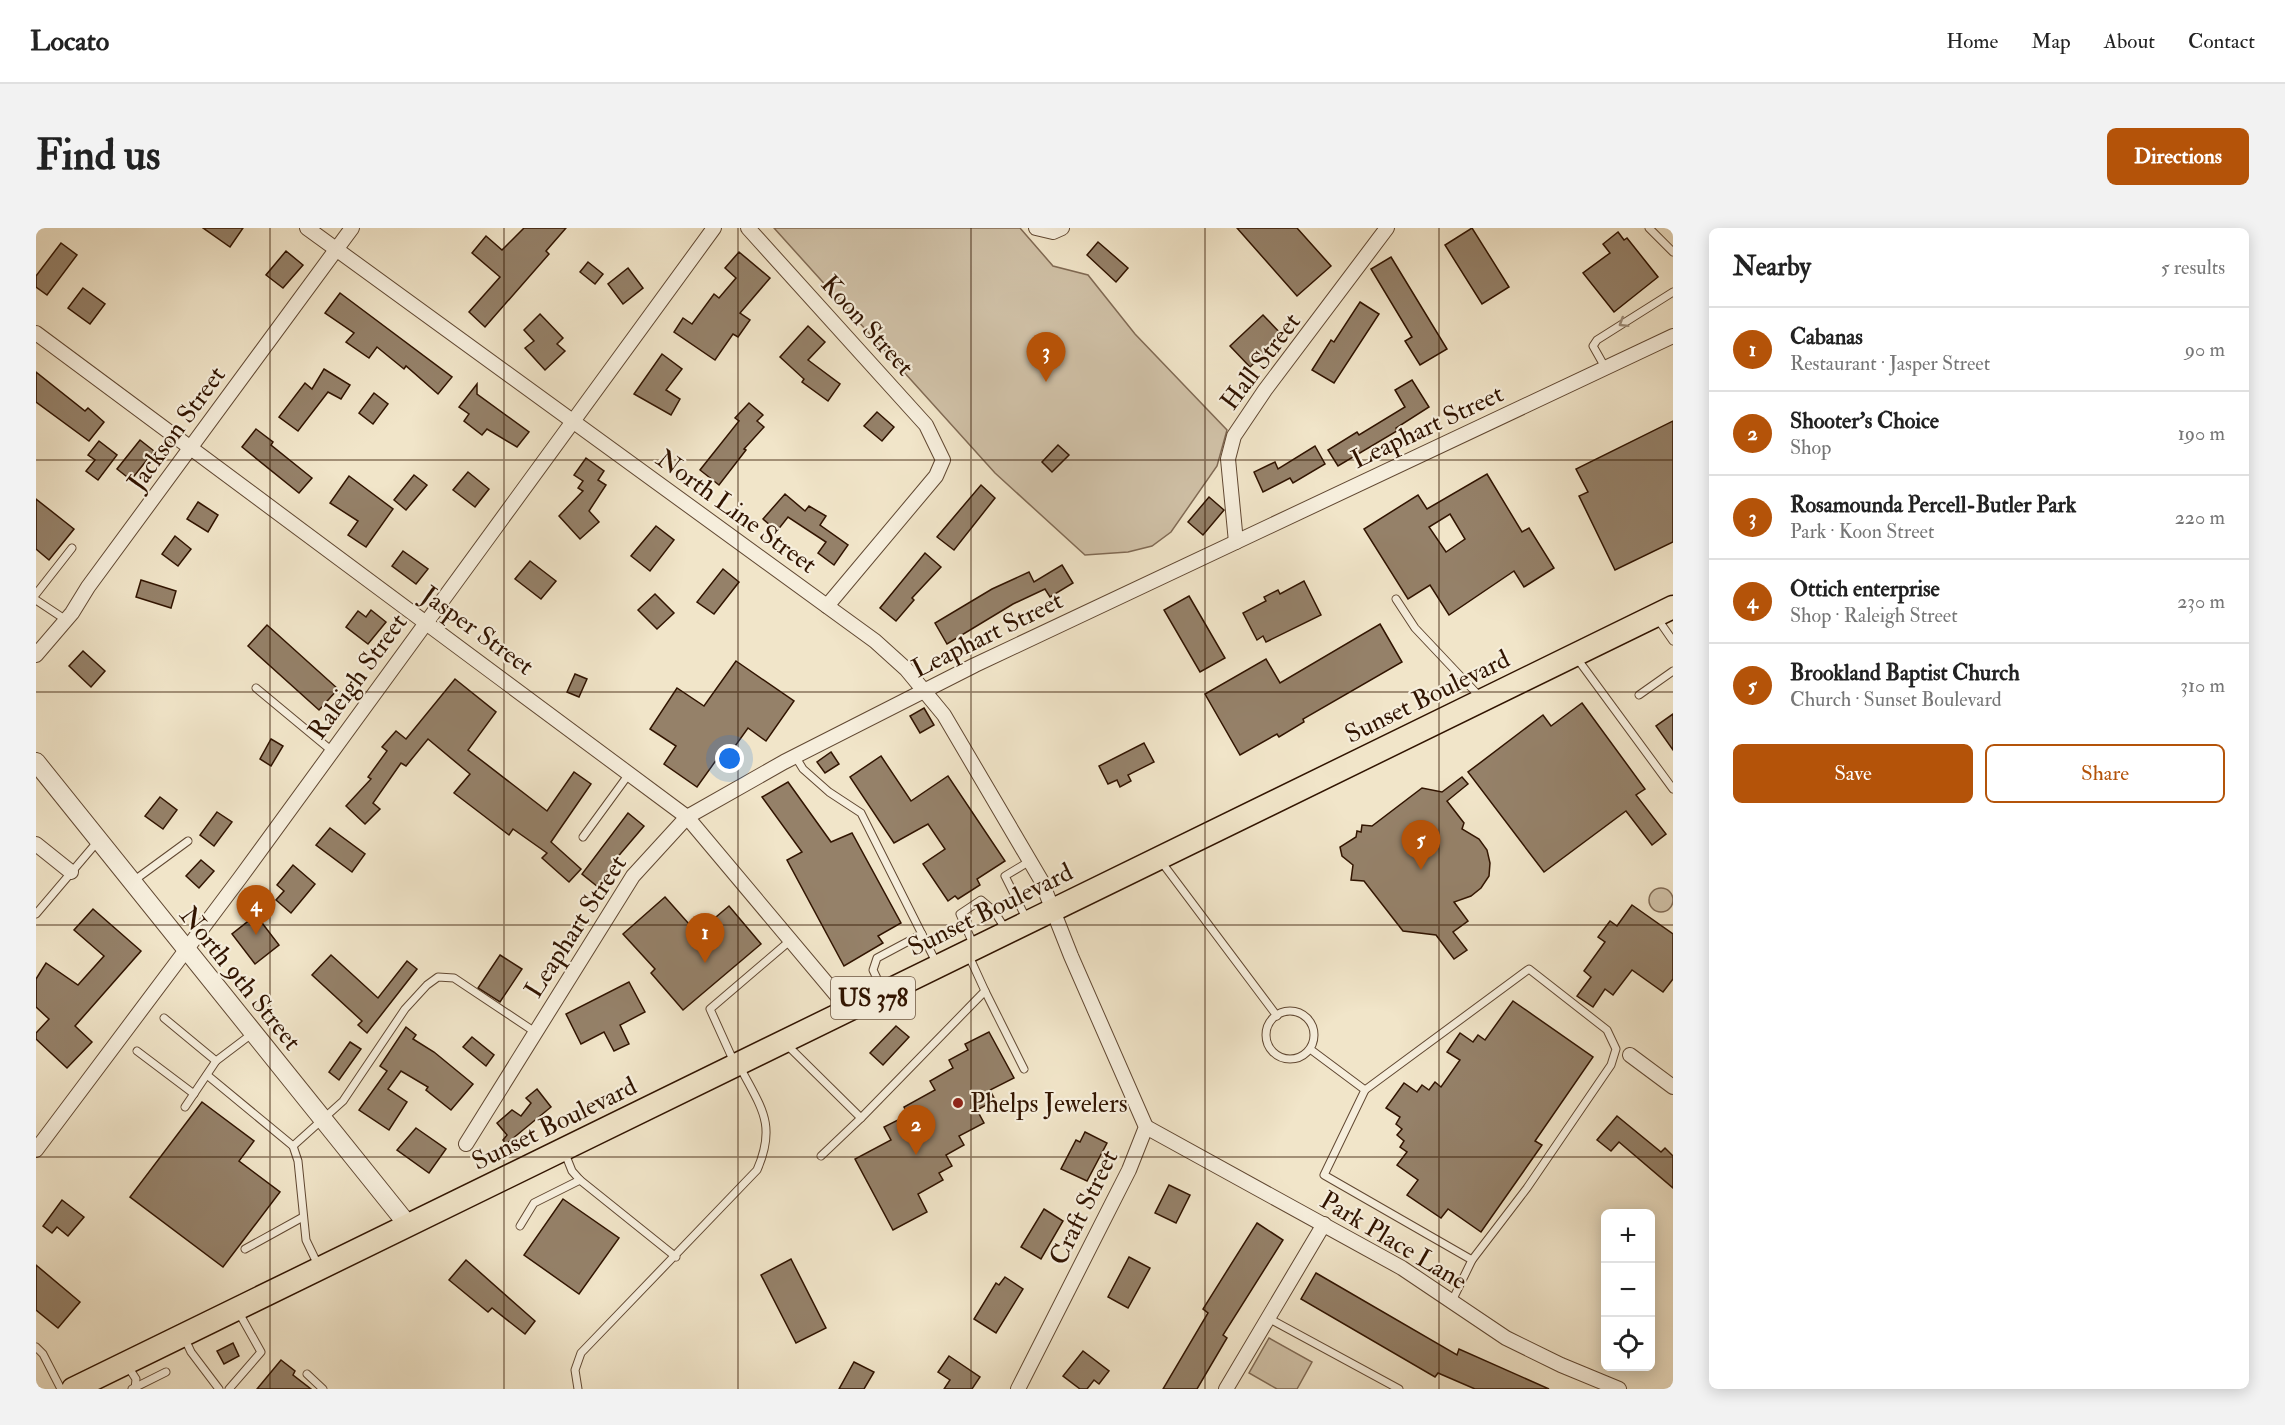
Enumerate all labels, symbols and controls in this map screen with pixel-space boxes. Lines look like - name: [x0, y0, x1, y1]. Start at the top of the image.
- text: Locato: [30, 24, 109, 59]
- text: Home: [1946, 28, 1998, 55]
- text: Map: [2031, 28, 2071, 55]
- text: About: [2104, 28, 2155, 55]
- text: Contact: [2188, 28, 2255, 55]
- button: Directions: [2107, 128, 2249, 185]
- text: Find us: [36, 130, 160, 182]
- text: Nearby: [1733, 251, 1811, 283]
- text: 5 results: [2161, 255, 2225, 280]
- street label: Koon Street: [814, 269, 921, 383]
- street label: Hall Street: [1214, 307, 1308, 417]
- one-way arrow: [1619, 316, 1629, 328]
- text: Cabanas: [1790, 323, 1863, 351]
- pin: 3: [1026, 332, 1066, 382]
- text: 1: [1749, 337, 1756, 362]
- text: 90 m: [2185, 337, 2225, 362]
- text: Restaurant · Jasper Street: [1790, 351, 1990, 376]
- street label: Jackson Street: [120, 360, 233, 498]
- street label: Leaphart Street: [1346, 378, 1509, 477]
- text: Shooter's Choice: [1790, 407, 1939, 435]
- text: 2: [1747, 421, 1758, 446]
- text: 190 m: [2178, 421, 2225, 446]
- text: Shop: [1790, 435, 1831, 460]
- street label: North Line Street: [650, 443, 823, 581]
- text: Rosamounda Percell-Butler Park: [1790, 491, 2076, 519]
- text: 3: [1749, 505, 1756, 530]
- text: 220 m: [2175, 505, 2225, 530]
- text: Park · Koon Street: [1790, 519, 1934, 544]
- text: Ottich enterprise: [1790, 575, 1940, 603]
- street label: Jasper Street: [413, 579, 540, 683]
- street label: Leaphart Street: [907, 585, 1069, 686]
- text: 4: [1747, 589, 1758, 614]
- text: 230 m: [2177, 589, 2225, 614]
- text: Shop · Raleigh Street: [1790, 603, 1958, 628]
- street label: Raleigh Street: [301, 607, 414, 746]
- street label: Sunset Boulevard: [1340, 643, 1515, 751]
- text: Brookland Baptist Church: [1790, 659, 2020, 687]
- text: 5: [1748, 673, 1757, 698]
- text: 310 m: [2180, 673, 2225, 698]
- text: Church · Sunset Boulevard: [1790, 687, 2002, 712]
- your location: [715, 744, 744, 773]
- button: Save: [1733, 744, 1973, 803]
- button: Share: [1985, 744, 2225, 803]
- pin: 5: [1402, 820, 1440, 870]
- street label: Leaphart Street: [518, 849, 635, 1005]
- street label: Sunset Boulevard: [903, 856, 1078, 964]
- pin: 4: [236, 886, 276, 935]
- street label: North 9th Street: [172, 900, 308, 1057]
- pin: 1: [686, 914, 724, 963]
- road number: US 378: [831, 977, 915, 1019]
- street label: Sunset Boulevard: [467, 1070, 642, 1178]
- place label: Phelps Jewelers: [970, 1088, 1128, 1121]
- marker: Phelps Jewelers: [951, 1096, 965, 1110]
- pin: 2: [896, 1106, 936, 1155]
- street label: Craft Street: [1042, 1145, 1125, 1270]
- street label: Park Place Lane: [1314, 1184, 1473, 1297]
- map controls: [1601, 1209, 1655, 1371]
- button: +: [1601, 1209, 1655, 1263]
- button: −: [1601, 1263, 1655, 1317]
- button: locate: [1601, 1317, 1655, 1371]

